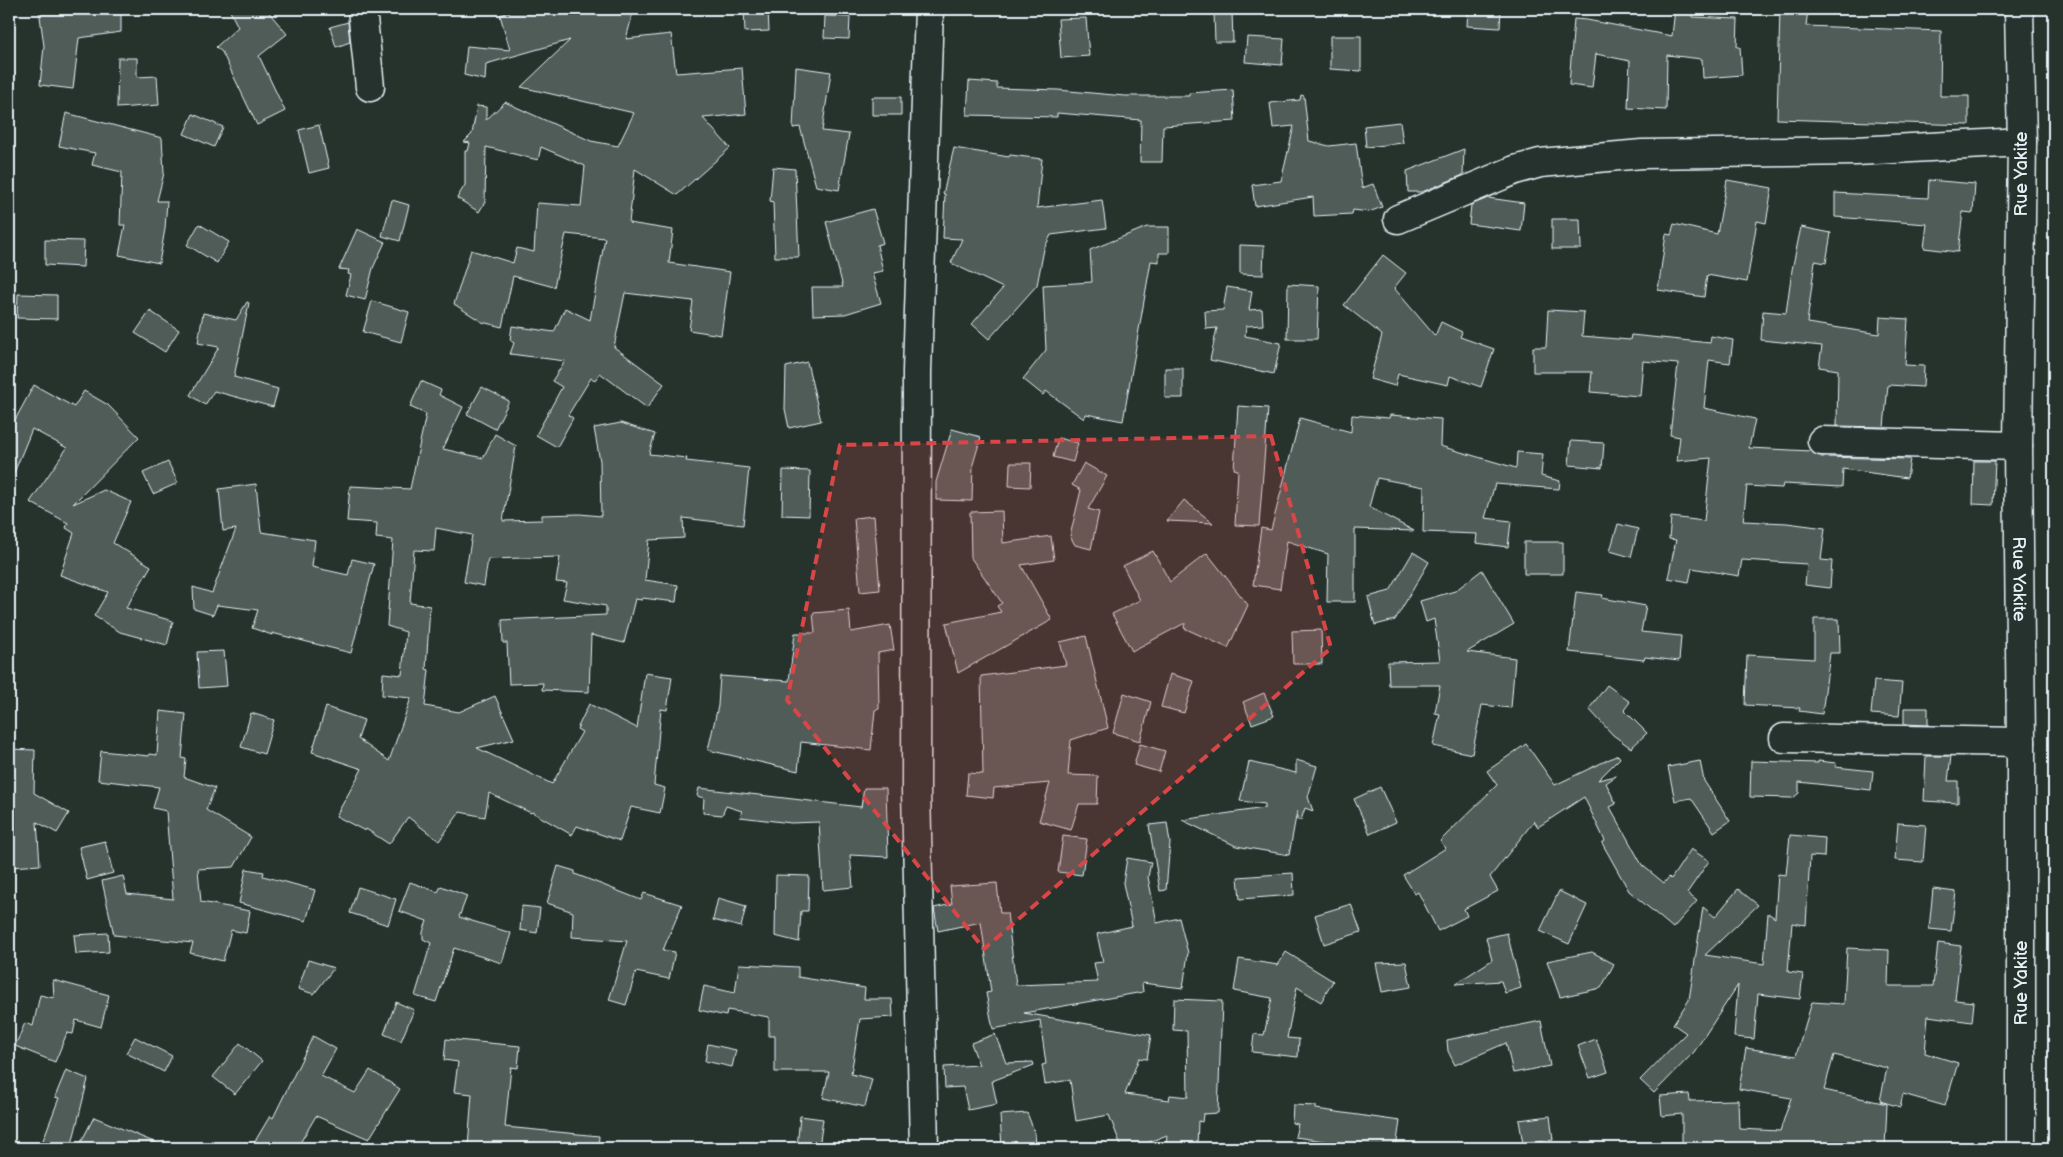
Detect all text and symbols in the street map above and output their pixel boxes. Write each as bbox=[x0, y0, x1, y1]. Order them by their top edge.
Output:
street label: Rue Yakite bbox=[2011, 131, 2032, 217]
street label: Rue Yakite bbox=[2008, 536, 2030, 622]
street label: Rue Yakite bbox=[2011, 940, 2032, 1026]

